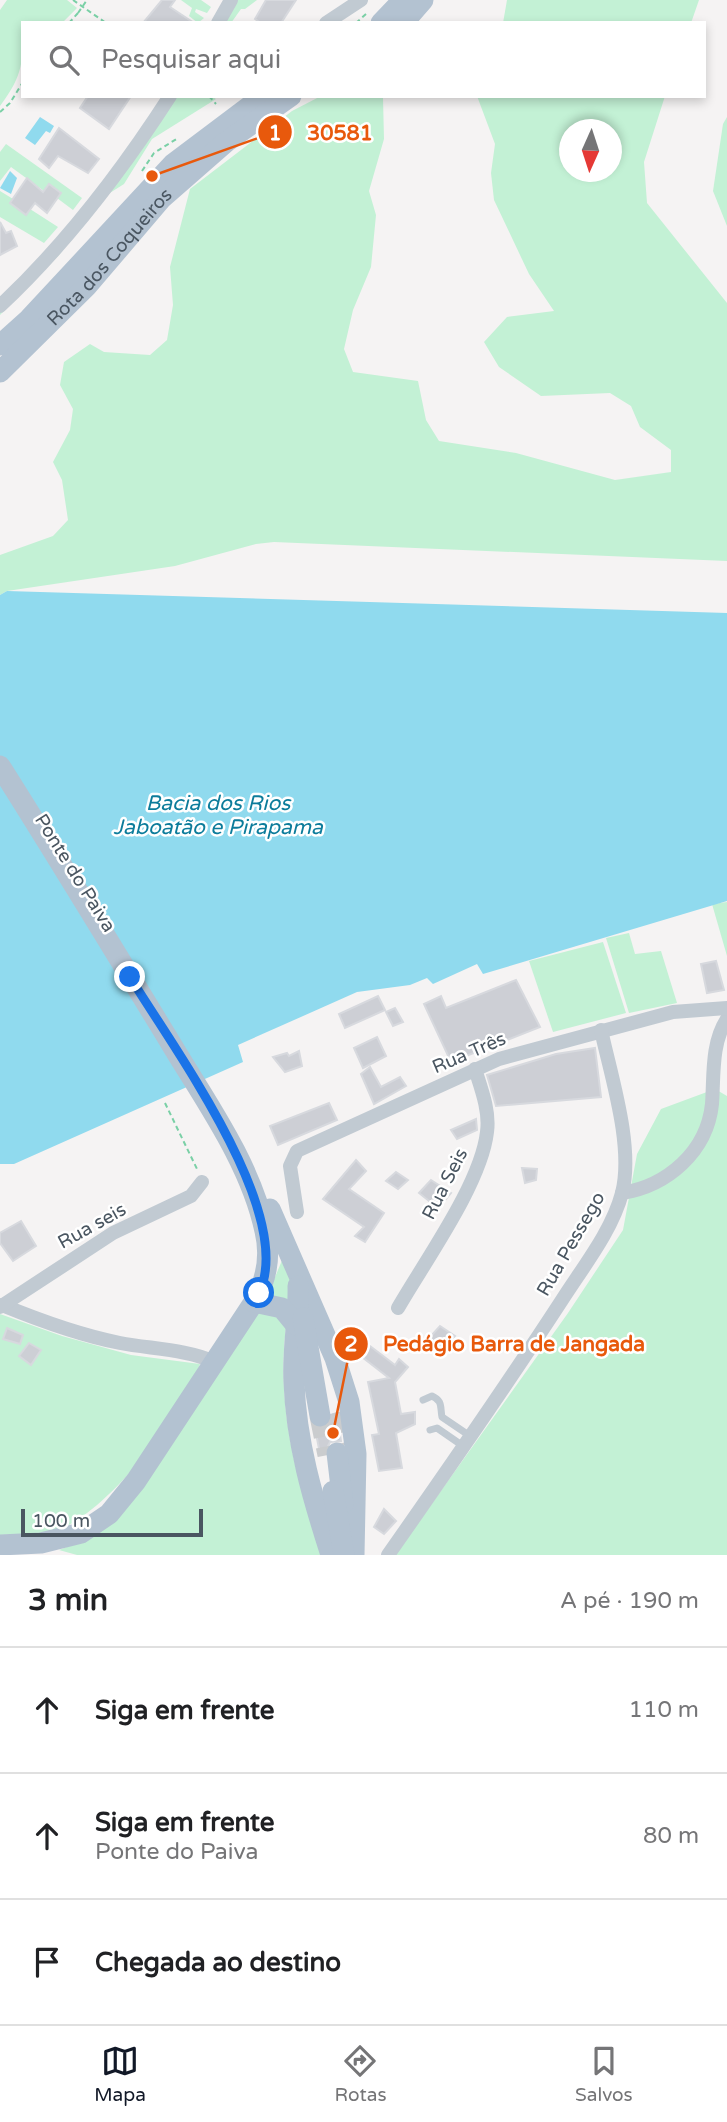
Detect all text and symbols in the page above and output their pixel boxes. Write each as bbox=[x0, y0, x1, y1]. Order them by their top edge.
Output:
search box bbox=[21, 21, 706, 98]
icon: search bbox=[45, 41, 83, 79]
text: Pesquisar aqui bbox=[101, 44, 281, 75]
callout: 30581 bbox=[258, 111, 387, 153]
north arrow bbox=[559, 119, 622, 182]
text: 1 bbox=[268, 121, 282, 146]
text: 30581 bbox=[307, 121, 373, 146]
street label: Rota dos Coqueiros bbox=[42, 184, 176, 330]
water label: Bacia dos Rios Jaboatão e Pirapama bbox=[113, 791, 324, 840]
street label: Ponte do Paiva bbox=[30, 810, 120, 936]
route end bbox=[114, 961, 145, 992]
street label: Rua Três bbox=[429, 1028, 509, 1078]
street label: Rua Seis bbox=[418, 1145, 472, 1223]
street label: Rua Pessego bbox=[532, 1188, 610, 1300]
street label: Rua seis bbox=[54, 1198, 130, 1254]
route start bbox=[243, 1277, 274, 1308]
callout: Pedágio Barra de Jangada bbox=[334, 1323, 659, 1365]
text: 2 bbox=[344, 1332, 358, 1357]
text: Pedágio Barra de Jangada bbox=[383, 1332, 645, 1357]
scale bar bbox=[21, 1506, 203, 1538]
text: 100 m bbox=[32, 1510, 90, 1532]
text: 3 min bbox=[28, 1582, 108, 1619]
text: A pé · 190 m bbox=[560, 1587, 699, 1615]
icon: ahead bbox=[28, 1691, 66, 1729]
text: Siga em frente bbox=[95, 1695, 275, 1726]
text: 110 m bbox=[629, 1696, 699, 1724]
text: Siga em frente bbox=[95, 1807, 275, 1838]
icon: ahead bbox=[28, 1817, 66, 1855]
text: 80 m bbox=[643, 1822, 699, 1850]
text: Ponte do Paiva bbox=[95, 1838, 258, 1866]
icon: arrive bbox=[28, 1943, 66, 1981]
text: Chegada ao destino bbox=[95, 1947, 341, 1978]
tab: Mapa bbox=[94, 2042, 146, 2106]
tab: Rotas bbox=[334, 2042, 387, 2106]
tab: Salvos bbox=[575, 2042, 633, 2106]

